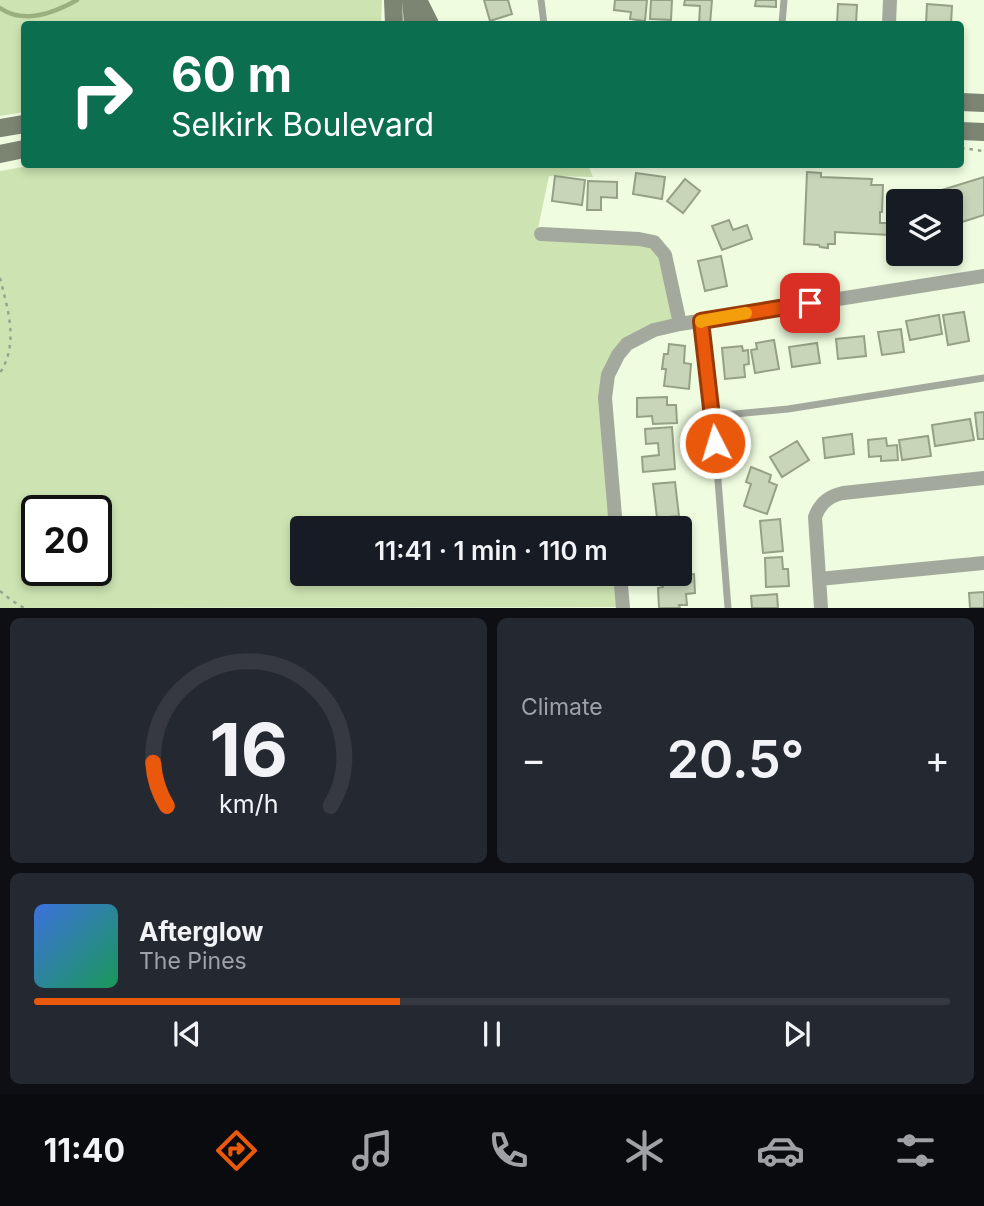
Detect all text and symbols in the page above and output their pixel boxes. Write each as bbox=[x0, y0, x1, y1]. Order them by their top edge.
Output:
text: 60 m bbox=[171, 45, 292, 104]
icon: right bbox=[56, 49, 147, 140]
text: Selkirk Boulevard bbox=[171, 105, 434, 144]
map controls bbox=[886, 189, 963, 266]
button: layers bbox=[886, 189, 963, 266]
pin bbox=[780, 273, 840, 333]
icon: arrive bbox=[791, 284, 829, 322]
position arrow bbox=[678, 406, 752, 480]
speed limit sign: 20 bbox=[21, 495, 112, 586]
text: 11:41 · 1 min · 110 m bbox=[374, 535, 608, 566]
text: Climate bbox=[521, 693, 603, 721]
text: 16 bbox=[209, 706, 288, 795]
text: 20.5° bbox=[667, 728, 804, 791]
text: − bbox=[521, 736, 546, 782]
text: + bbox=[925, 736, 950, 782]
text: km/h bbox=[219, 789, 278, 819]
text: Afterglow bbox=[139, 916, 263, 947]
text: The Pines bbox=[139, 947, 247, 975]
icon: previous bbox=[168, 1015, 206, 1053]
icon: pause bbox=[473, 1015, 511, 1053]
icon: next bbox=[778, 1015, 816, 1053]
icon: directions bbox=[212, 1126, 261, 1175]
icon: music bbox=[348, 1126, 397, 1175]
icon: phone bbox=[484, 1126, 533, 1175]
icon: climate bbox=[620, 1126, 669, 1175]
icon: car bbox=[756, 1126, 805, 1175]
icon: filters bbox=[891, 1126, 940, 1175]
text: 11:40 bbox=[43, 1131, 125, 1170]

